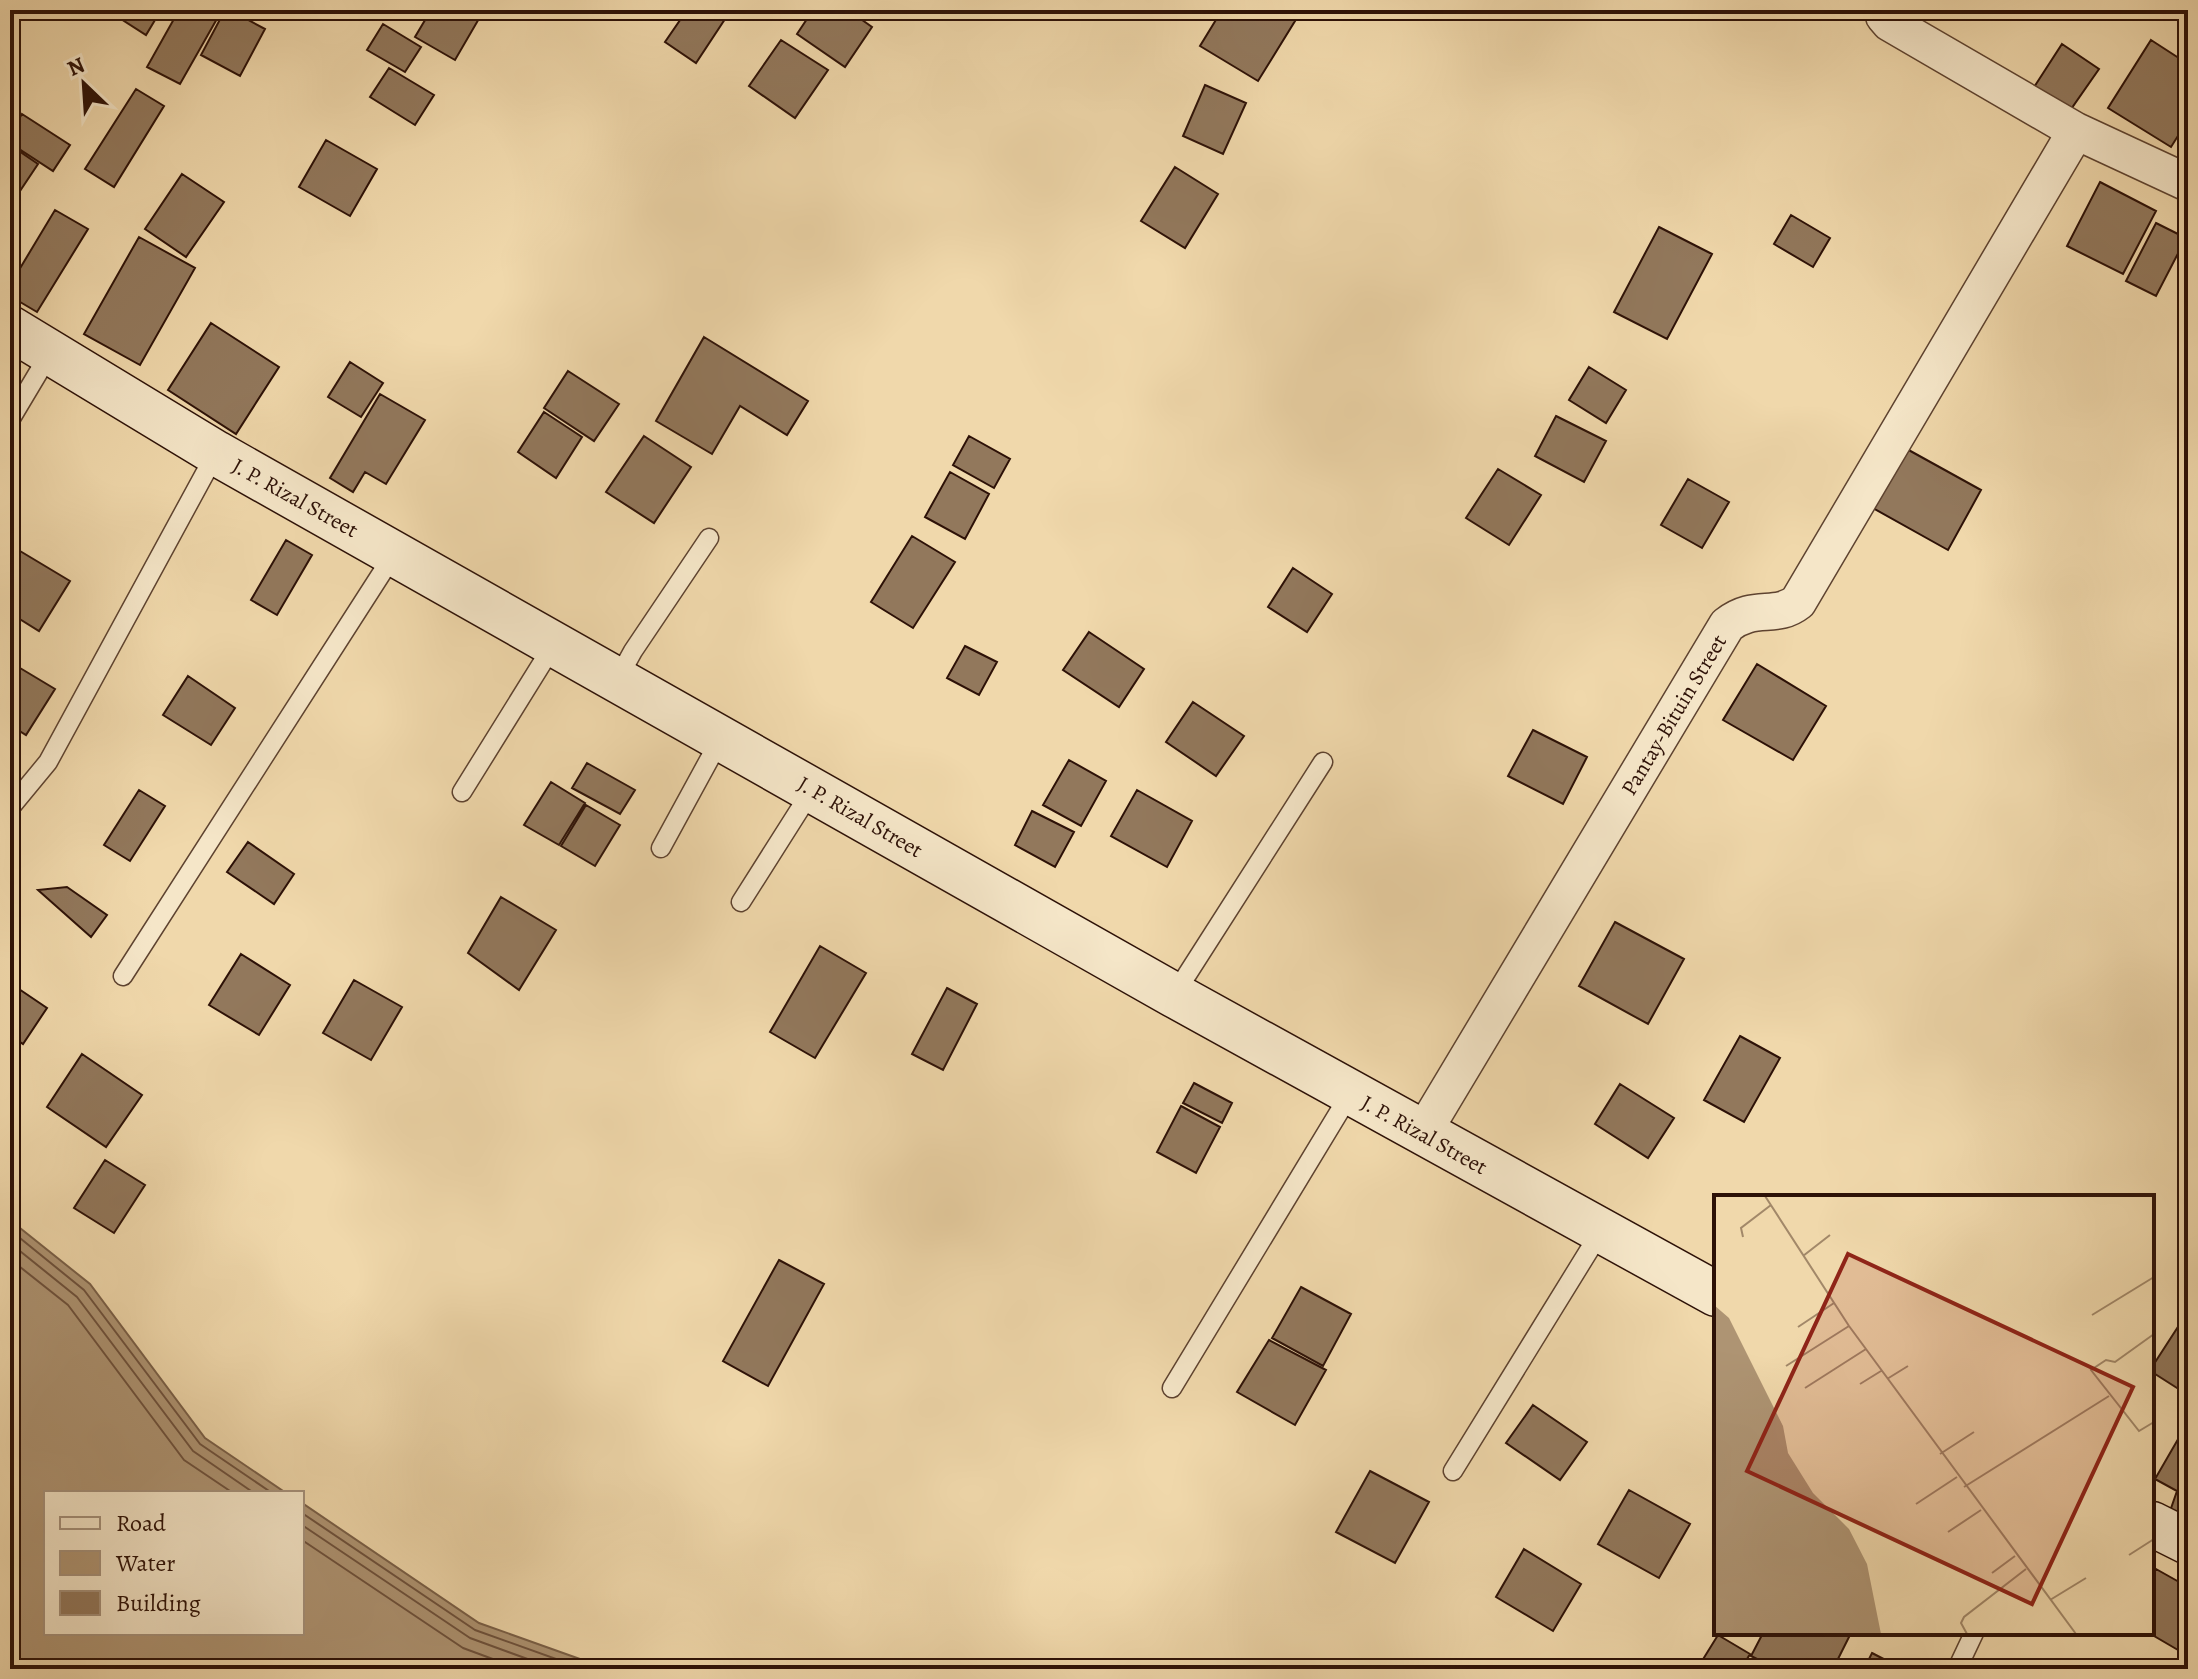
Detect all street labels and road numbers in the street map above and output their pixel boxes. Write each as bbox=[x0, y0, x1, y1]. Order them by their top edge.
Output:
street label: J. P. Rizal Street bbox=[226, 451, 364, 545]
street label: Pantay-Bituin Street bbox=[1614, 629, 1734, 801]
street label: J. P. Rizal Street bbox=[792, 769, 928, 865]
street label: J. P. Rizal Street bbox=[1355, 1088, 1493, 1182]

